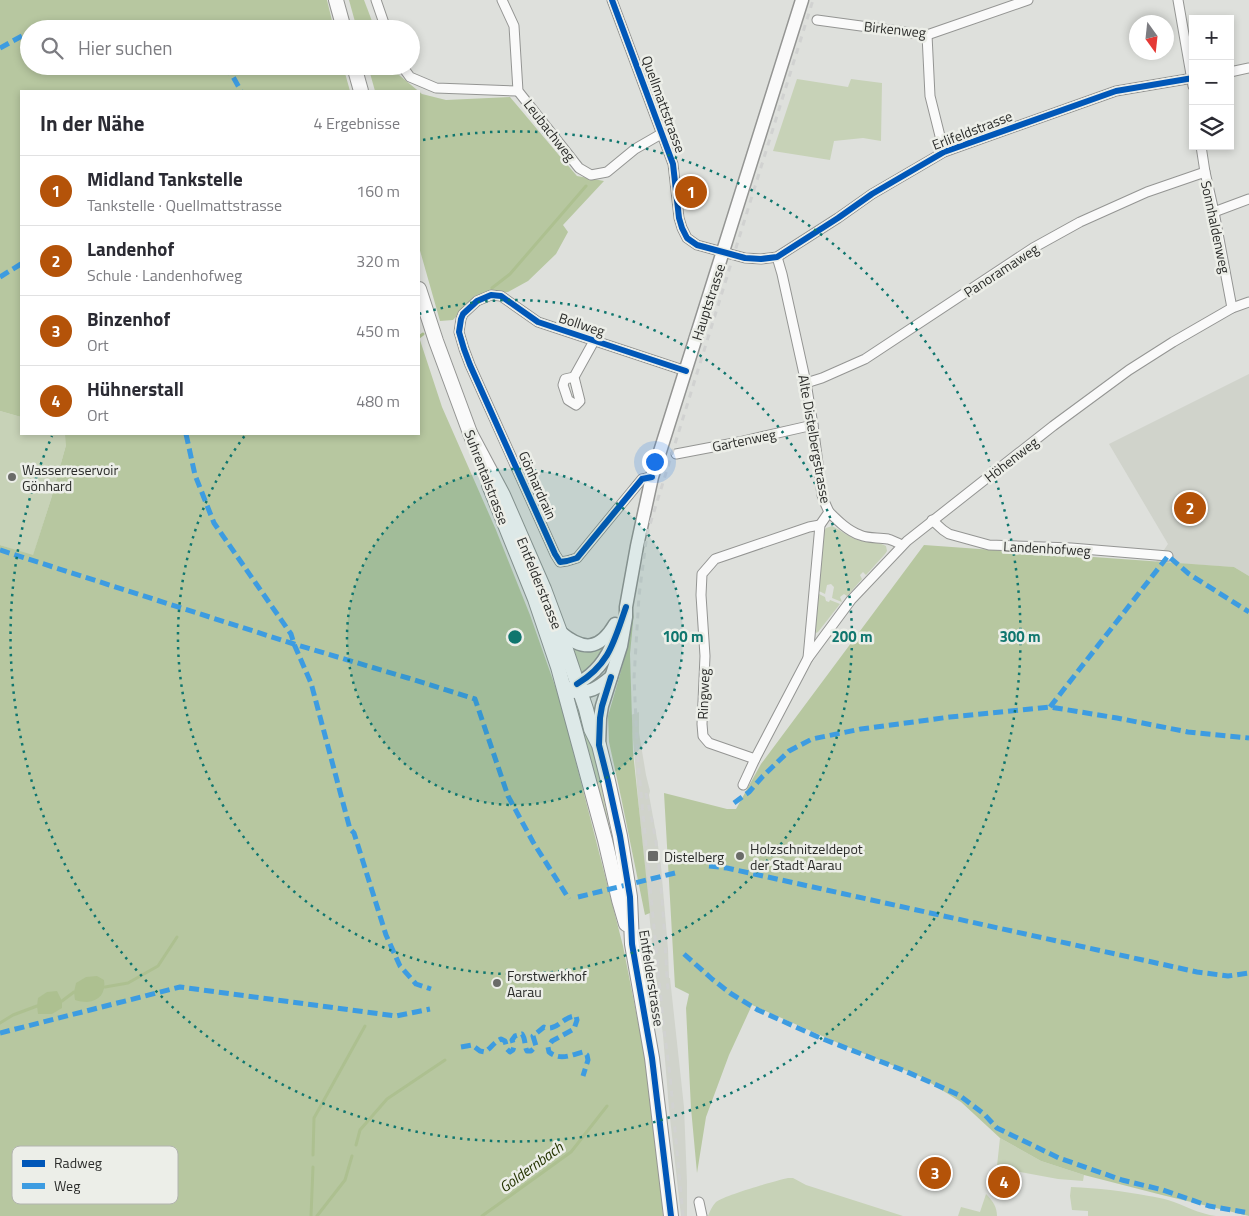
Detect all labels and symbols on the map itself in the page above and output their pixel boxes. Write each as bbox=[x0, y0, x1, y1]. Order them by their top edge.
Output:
street label: Birkenweg bbox=[863, 15, 927, 43]
north arrow bbox=[1129, 15, 1174, 60]
street label: Quellmattstrasse bbox=[637, 52, 691, 156]
street label: Leubachweg bbox=[519, 94, 581, 166]
street label: Erlifeldstrasse bbox=[929, 105, 1015, 155]
pin: 1 bbox=[675, 173, 707, 211]
street label: Sonnhaldenweg bbox=[1196, 179, 1236, 275]
street label: Panoramaweg bbox=[959, 238, 1043, 302]
street label: Hauptstrasse bbox=[686, 261, 730, 343]
street label: Bollweg bbox=[556, 307, 608, 341]
street label: Alte Distelbergstrasse bbox=[793, 373, 837, 505]
street label: Gartenweg bbox=[710, 423, 778, 457]
street label: Suhrentalstrasse bbox=[459, 426, 515, 528]
street label: Höhenweg bbox=[979, 431, 1043, 487]
street label: Gönhardrain bbox=[514, 448, 562, 522]
your location bbox=[642, 449, 668, 475]
place label: Wasserreservoir Gönhard bbox=[22, 459, 118, 496]
marker: Wasserreservoir Gönhard bbox=[6, 471, 18, 483]
pin: 2 bbox=[1174, 489, 1206, 527]
street label: Entfelderstrasse bbox=[512, 534, 568, 632]
street label: Landenhofweg bbox=[1003, 535, 1091, 561]
text: 100 m bbox=[662, 625, 704, 648]
text: 200 m bbox=[831, 625, 873, 648]
text: 300 m bbox=[999, 625, 1041, 648]
centre of rings bbox=[506, 628, 524, 646]
street label: Ringweg bbox=[692, 668, 714, 720]
place label: Holzschnitzeldepot der Stadt Aarau bbox=[750, 838, 863, 875]
place label: Distelberg bbox=[664, 846, 724, 867]
marker: Distelberg bbox=[646, 849, 660, 863]
marker: Holzschnitzeldepot der Stadt Aarau bbox=[734, 850, 746, 862]
street label: Entfelderstrasse bbox=[634, 928, 670, 1028]
place label: Forstwerkhof Aarau bbox=[507, 965, 587, 1002]
marker: Forstwerkhof Aarau bbox=[491, 977, 503, 989]
water label: Goldernbach bbox=[494, 1136, 568, 1198]
legend bbox=[12, 1146, 178, 1204]
text: Radweg bbox=[54, 1152, 102, 1173]
pin: 3 bbox=[919, 1154, 951, 1192]
pin: 4 bbox=[988, 1163, 1020, 1201]
text: Weg bbox=[54, 1175, 80, 1196]

